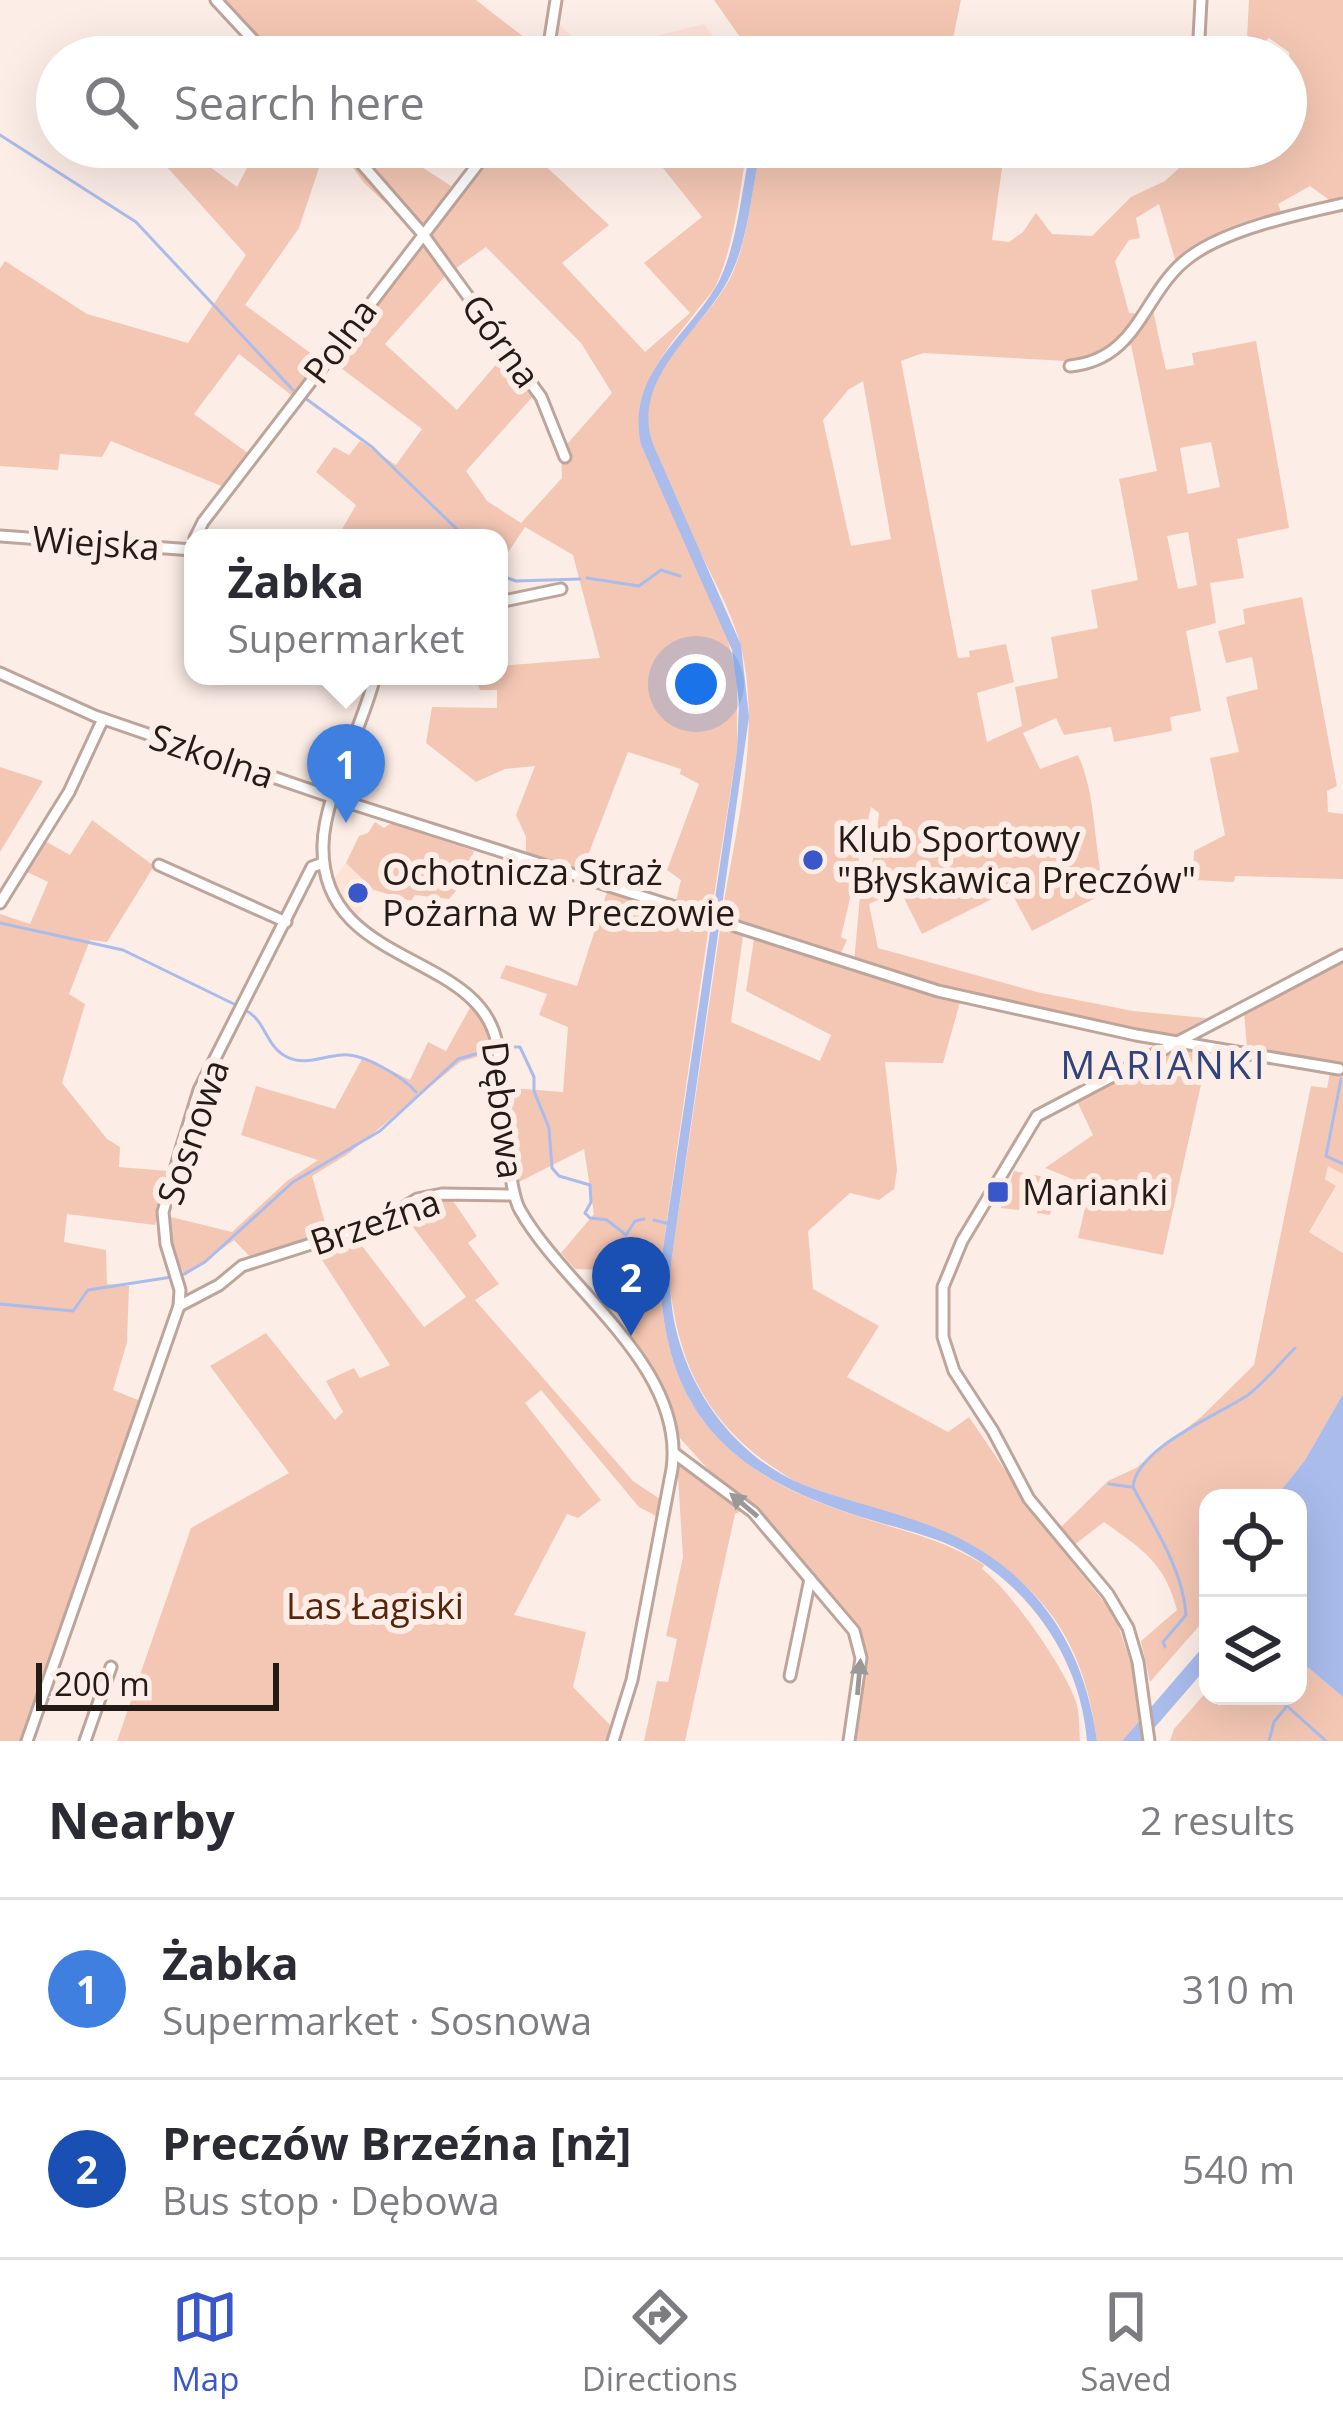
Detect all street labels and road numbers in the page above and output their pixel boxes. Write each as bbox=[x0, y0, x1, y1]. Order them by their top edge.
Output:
street label: Górna bbox=[451, 284, 552, 397]
street label: Polna bbox=[292, 288, 388, 393]
street label: Wiejska bbox=[31, 514, 161, 571]
street label: Szkolna bbox=[144, 711, 281, 800]
street label: Dębowa bbox=[471, 1039, 536, 1181]
street label: Sosnowa bbox=[145, 1053, 240, 1211]
street label: Brzeźna bbox=[304, 1177, 446, 1267]

